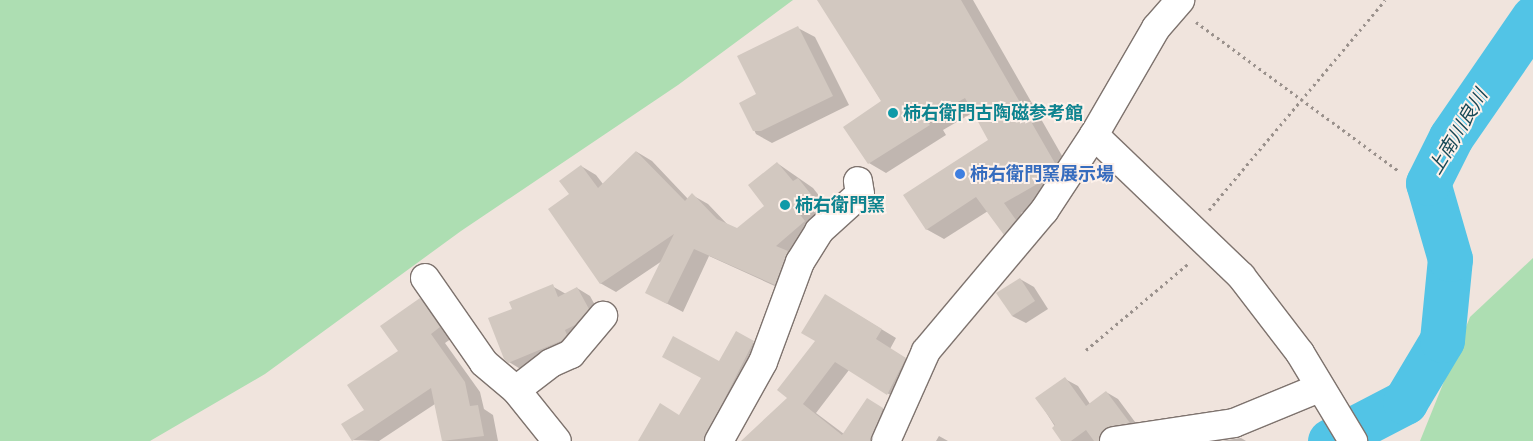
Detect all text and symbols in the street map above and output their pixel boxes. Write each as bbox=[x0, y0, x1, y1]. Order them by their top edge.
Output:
water label: 上南川良川 bbox=[1424, 85, 1492, 179]
place label: 柿右衛門古陶磁参考館 bbox=[903, 102, 1083, 124]
marker: 柿右衛門古陶磁参考館 bbox=[887, 107, 899, 119]
place label: 柿右衛門窯展示場 bbox=[970, 163, 1114, 185]
marker: 柿右衛門窯展示場 bbox=[954, 168, 966, 180]
place label: 柿右衛門窯 bbox=[795, 194, 885, 216]
marker: 柿右衛門窯 bbox=[779, 199, 791, 211]

